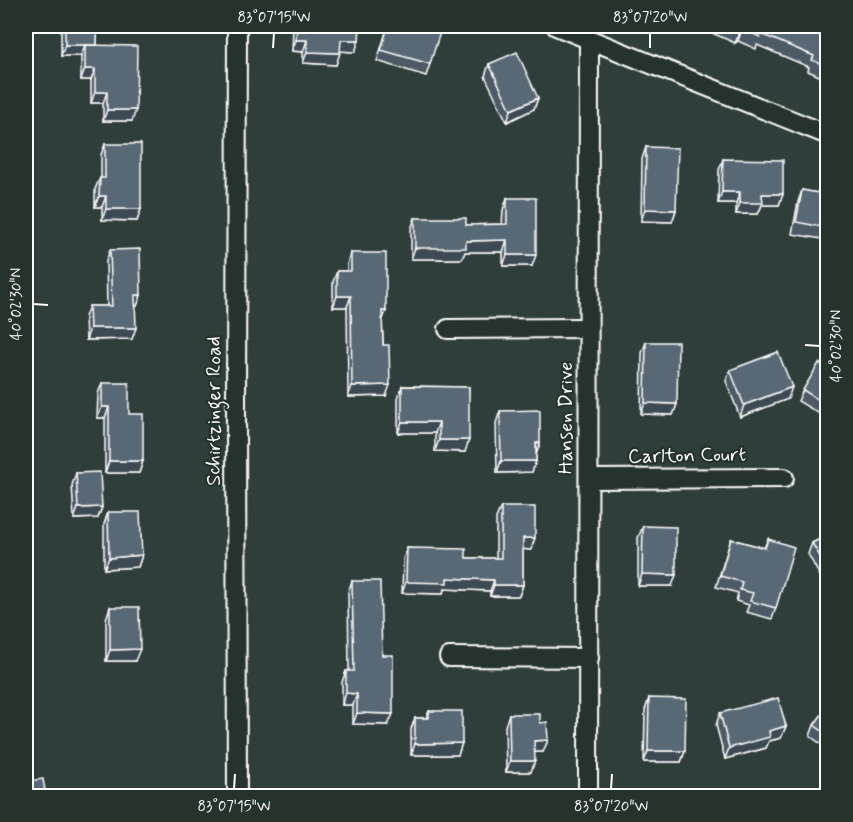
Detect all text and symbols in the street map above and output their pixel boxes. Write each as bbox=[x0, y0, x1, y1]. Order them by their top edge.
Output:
text: 83°07'15"W bbox=[238, 8, 310, 28]
text: 83°07'20"W bbox=[613, 8, 687, 28]
text: 40°02'30"N bbox=[7, 268, 27, 340]
text: 40°02'30"N bbox=[827, 310, 847, 382]
street label: Schirtzinger Road bbox=[201, 336, 230, 486]
street label: Hansen Drive bbox=[553, 362, 580, 474]
street label: Carlton Court bbox=[628, 441, 746, 471]
text: 83°07'15"W bbox=[198, 797, 270, 817]
text: 83°07'20"W bbox=[574, 797, 648, 817]

